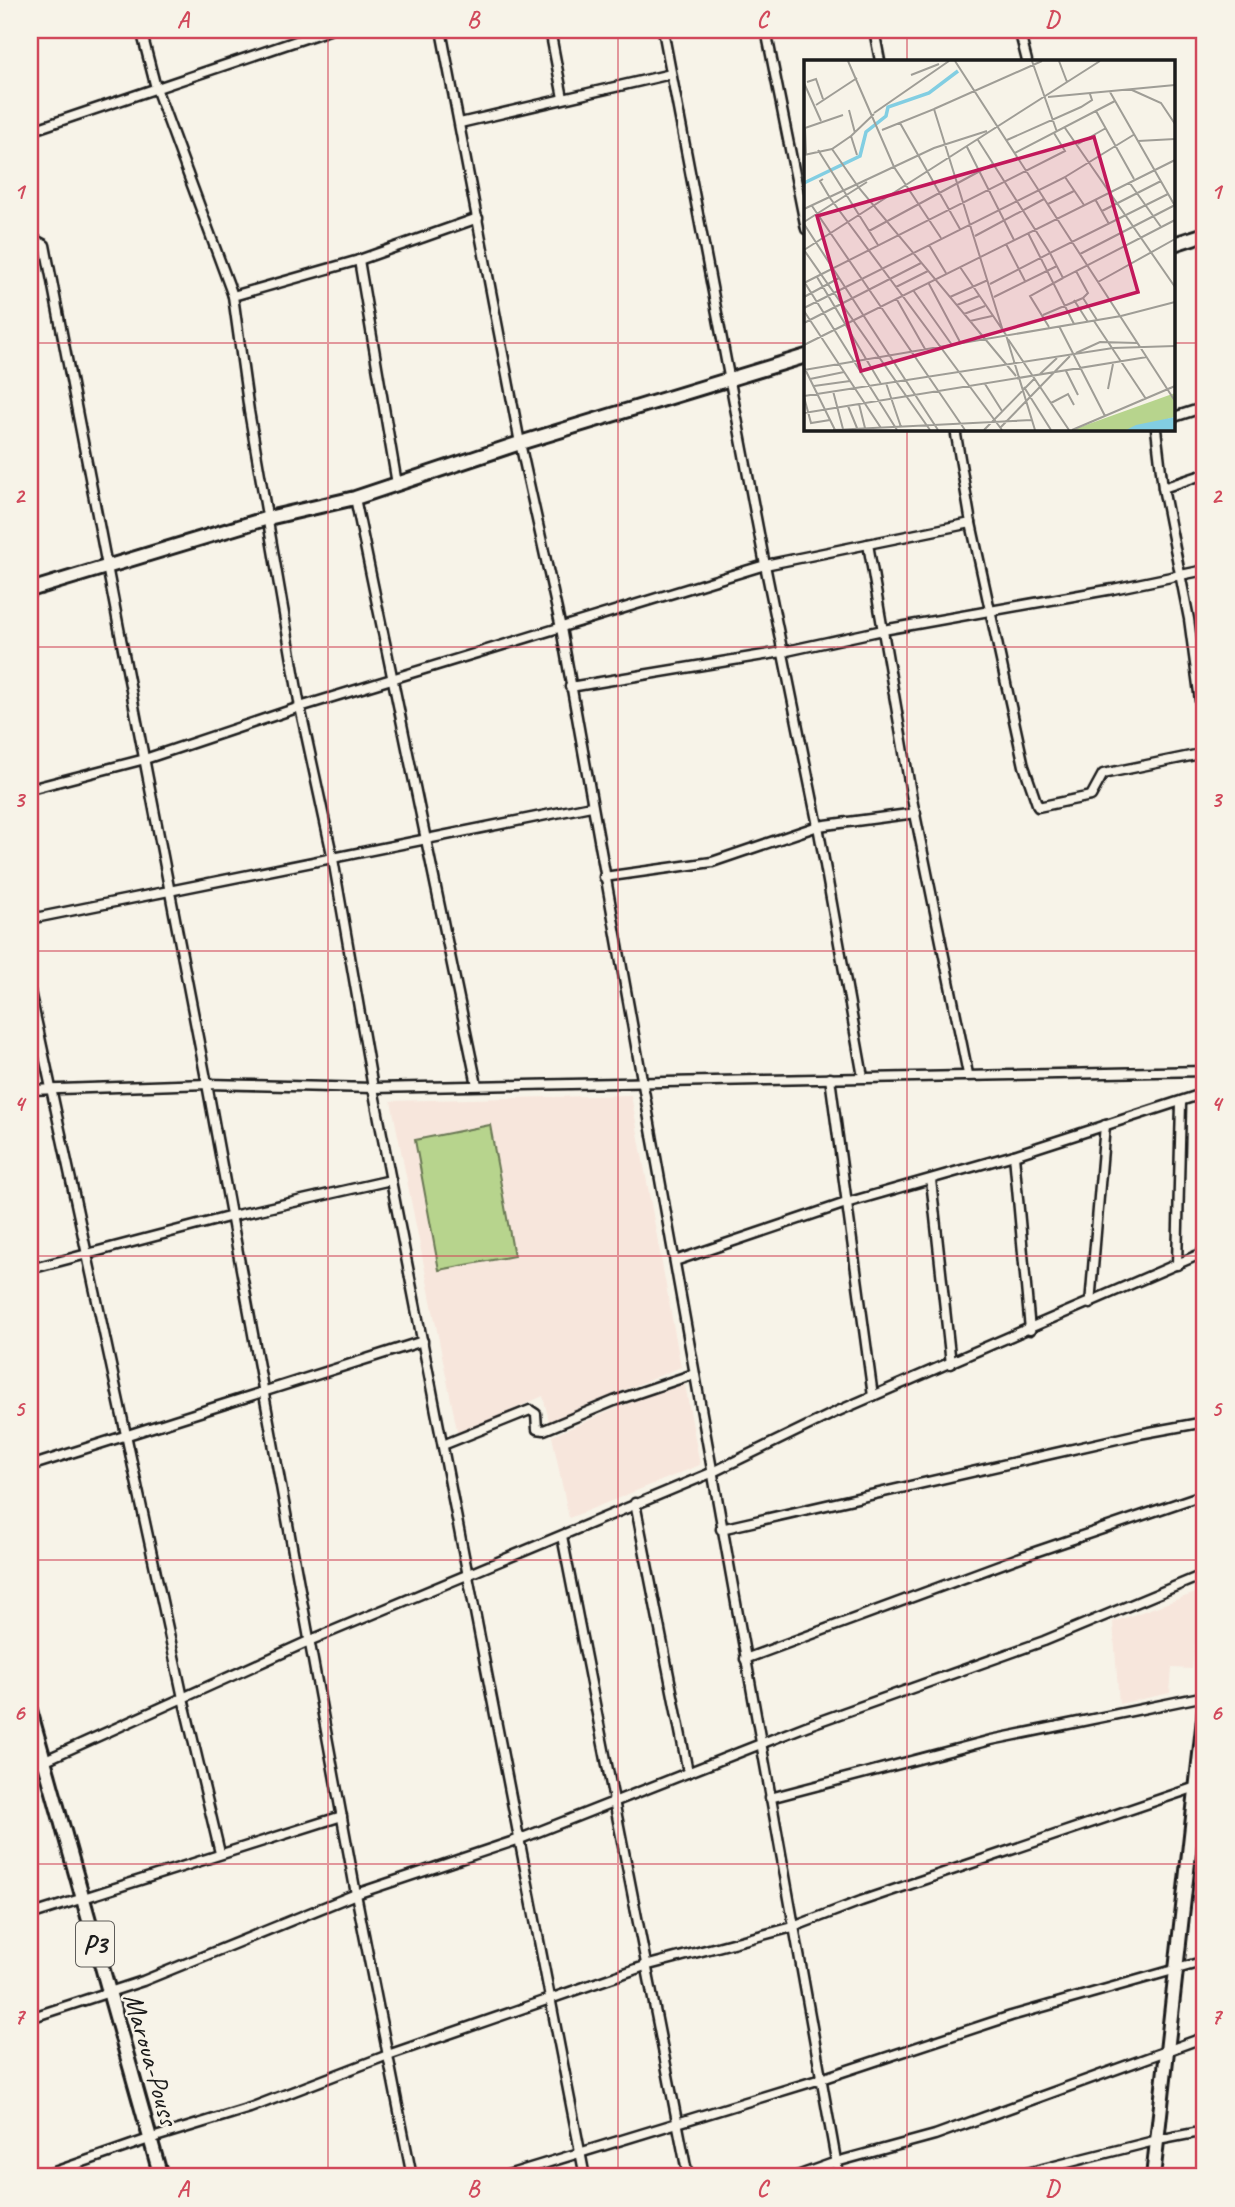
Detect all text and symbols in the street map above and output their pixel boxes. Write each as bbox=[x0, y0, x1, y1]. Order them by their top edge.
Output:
text: A bbox=[177, 5, 191, 34]
text: B bbox=[467, 5, 481, 34]
text: C bbox=[757, 5, 771, 34]
text: D bbox=[1045, 5, 1061, 34]
inset map bbox=[804, 60, 1176, 430]
text: 1 bbox=[14, 177, 27, 206]
text: 1 bbox=[1211, 177, 1224, 206]
text: 2 bbox=[14, 481, 27, 510]
text: 2 bbox=[1211, 481, 1224, 510]
text: 3 bbox=[14, 785, 27, 814]
text: 3 bbox=[1211, 785, 1224, 814]
text: 4 bbox=[14, 1089, 27, 1118]
text: 4 bbox=[1211, 1089, 1224, 1118]
text: 5 bbox=[14, 1394, 26, 1423]
text: 5 bbox=[1211, 1394, 1223, 1423]
text: 6 bbox=[14, 1698, 27, 1727]
text: 6 bbox=[1211, 1698, 1224, 1727]
road number: P3 bbox=[76, 1922, 114, 1966]
street label: Maroua-Pouss bbox=[116, 1989, 188, 2131]
text: 7 bbox=[14, 2002, 27, 2031]
text: 7 bbox=[1211, 2002, 1224, 2031]
text: A bbox=[177, 2174, 191, 2203]
text: B bbox=[467, 2174, 481, 2203]
text: C bbox=[757, 2174, 771, 2203]
text: D bbox=[1045, 2174, 1061, 2203]

